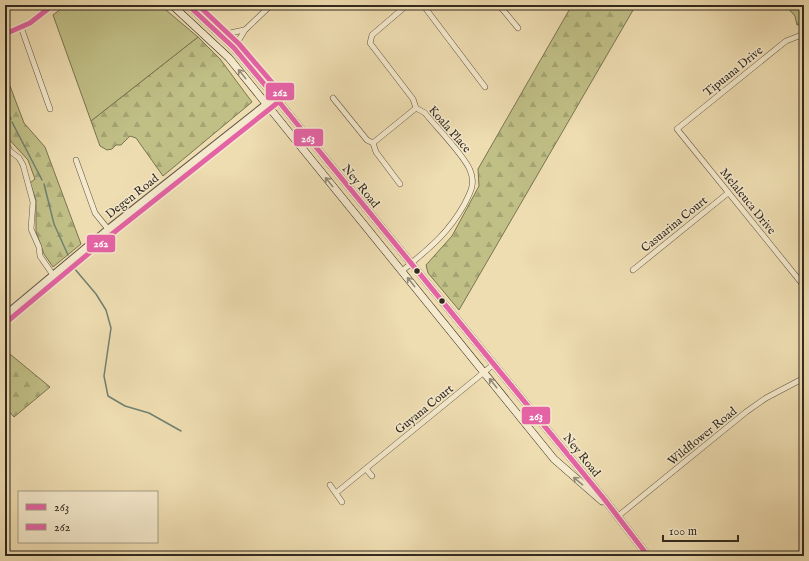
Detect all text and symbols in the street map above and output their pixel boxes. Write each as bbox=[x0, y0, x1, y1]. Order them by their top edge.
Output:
street label: Tipuana Drive bbox=[701, 43, 767, 101]
one-way arrow bbox=[237, 68, 246, 79]
line badge: 262 bbox=[265, 82, 295, 101]
text: 262 bbox=[273, 86, 288, 100]
street label: Koala Place bbox=[425, 103, 474, 156]
line badge: 263 bbox=[293, 128, 324, 147]
text: 263 bbox=[301, 132, 315, 146]
street label: Ney Road bbox=[339, 162, 383, 211]
street label: Melaleuca Drive bbox=[716, 165, 779, 238]
street label: Degen Road bbox=[103, 171, 162, 222]
one-way arrow bbox=[324, 176, 333, 187]
street label: Casuarina Court bbox=[638, 193, 710, 256]
line badge: 262 bbox=[86, 234, 116, 253]
text: 262 bbox=[94, 237, 109, 251]
unlabelled marker bbox=[412, 266, 422, 276]
one-way arrow bbox=[407, 277, 416, 288]
unlabelled marker bbox=[437, 296, 447, 306]
one-way arrow bbox=[489, 378, 498, 388]
street label: Guyana Court bbox=[392, 381, 457, 437]
street label: Wildflower Road bbox=[665, 404, 740, 469]
line badge: 263 bbox=[521, 406, 551, 425]
text: 263 bbox=[529, 410, 543, 424]
street label: Ney Road bbox=[560, 431, 604, 480]
one-way arrow bbox=[573, 477, 584, 485]
legend bbox=[18, 491, 158, 543]
text: 263 bbox=[54, 500, 69, 515]
scale bar bbox=[663, 517, 738, 543]
text: 262 bbox=[54, 520, 71, 535]
text: 100 m bbox=[669, 524, 697, 539]

